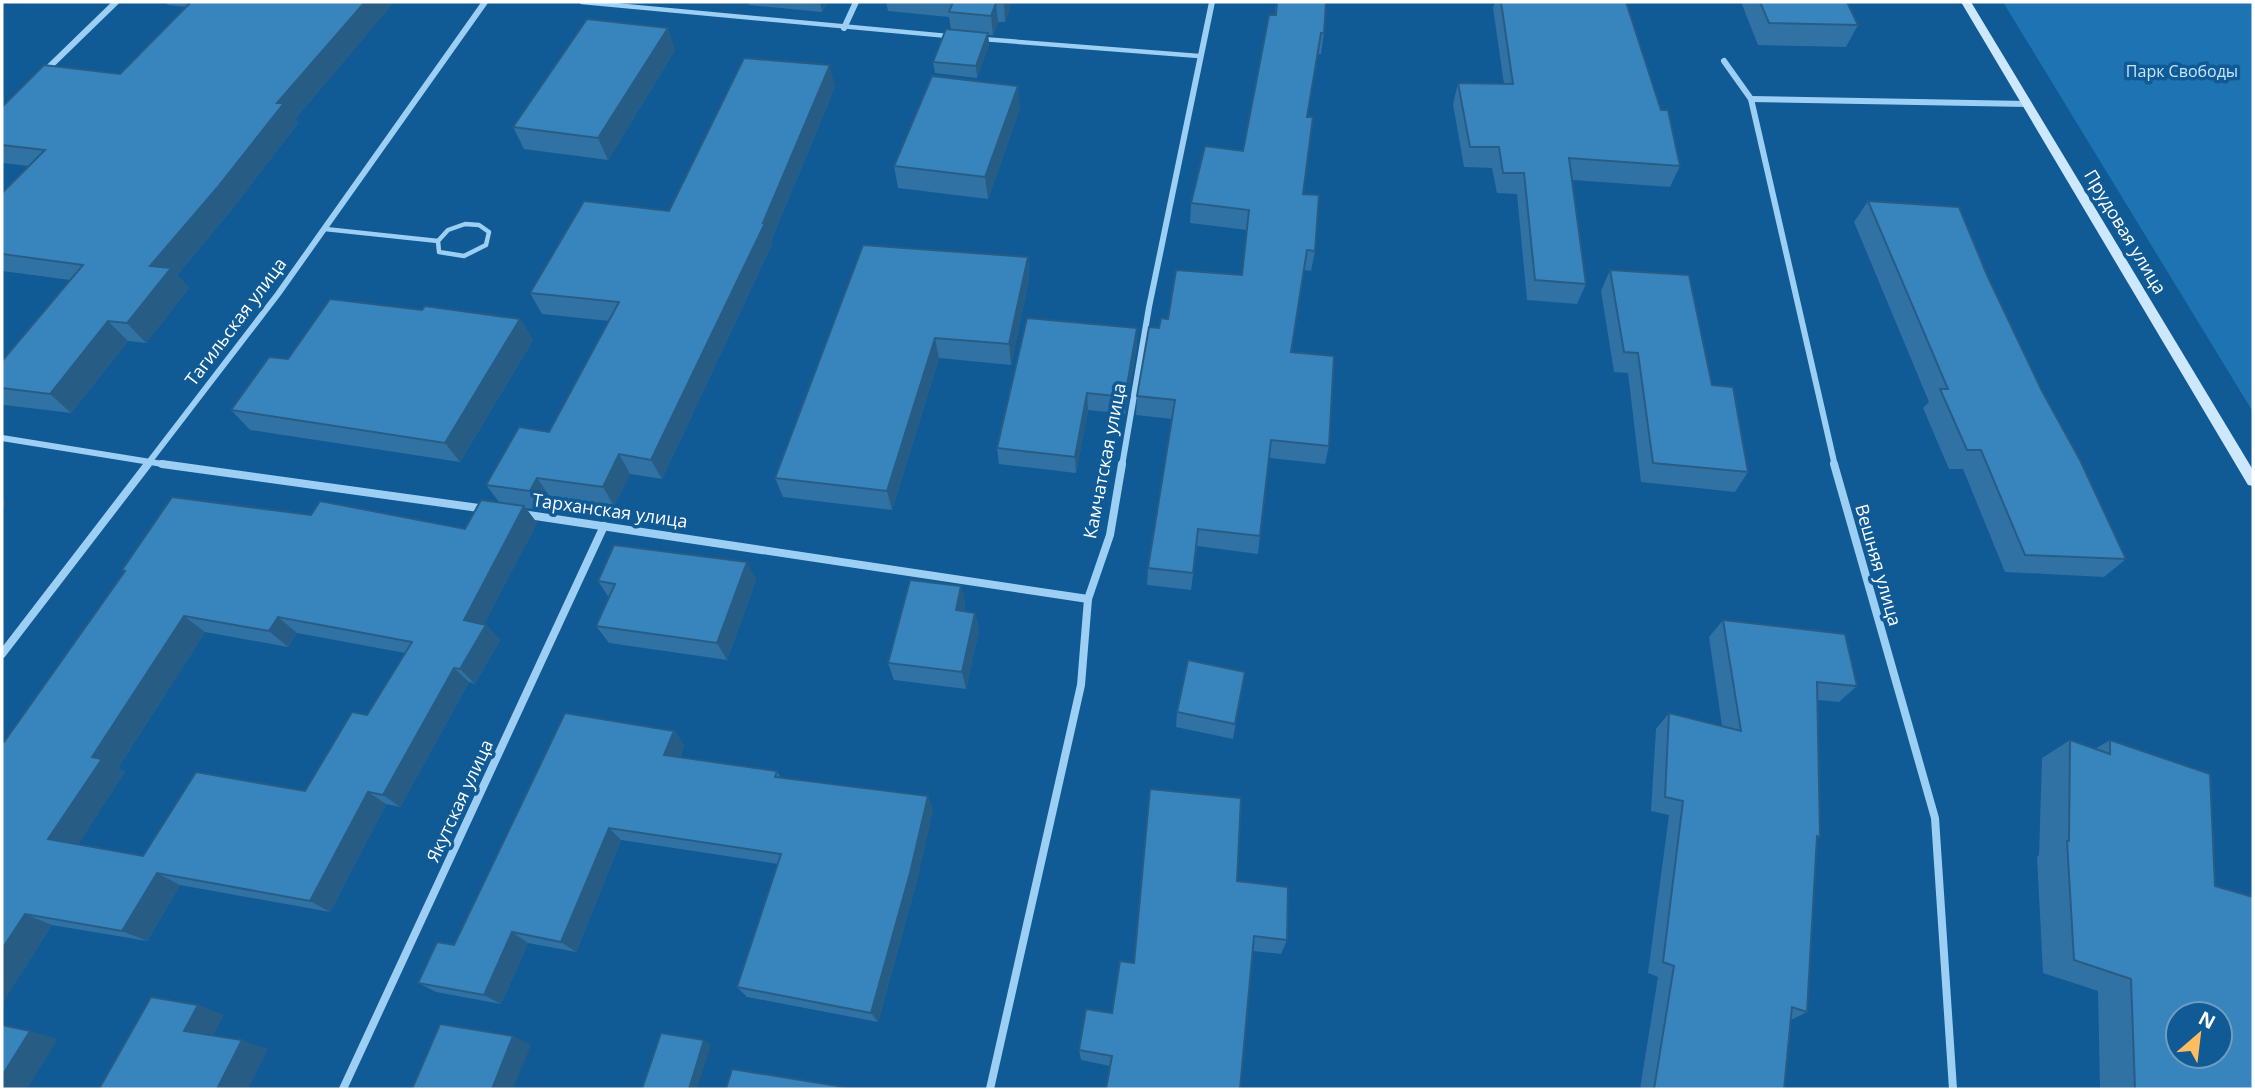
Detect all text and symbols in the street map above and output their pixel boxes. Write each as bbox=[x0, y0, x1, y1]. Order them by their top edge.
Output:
park label: Парк Свободы bbox=[2126, 60, 2238, 82]
street label: Прудовая улица bbox=[2079, 165, 2173, 298]
street label: Тагильская улица bbox=[179, 252, 291, 390]
street label: Камчатская улица bbox=[1077, 381, 1131, 541]
street label: Тарханская улица bbox=[531, 487, 689, 533]
street label: Вешняя улица bbox=[1850, 501, 1908, 628]
street label: Якутская улица bbox=[420, 735, 498, 866]
north arrow bbox=[2164, 1000, 2234, 1070]
text: N bbox=[2194, 1005, 2220, 1035]

